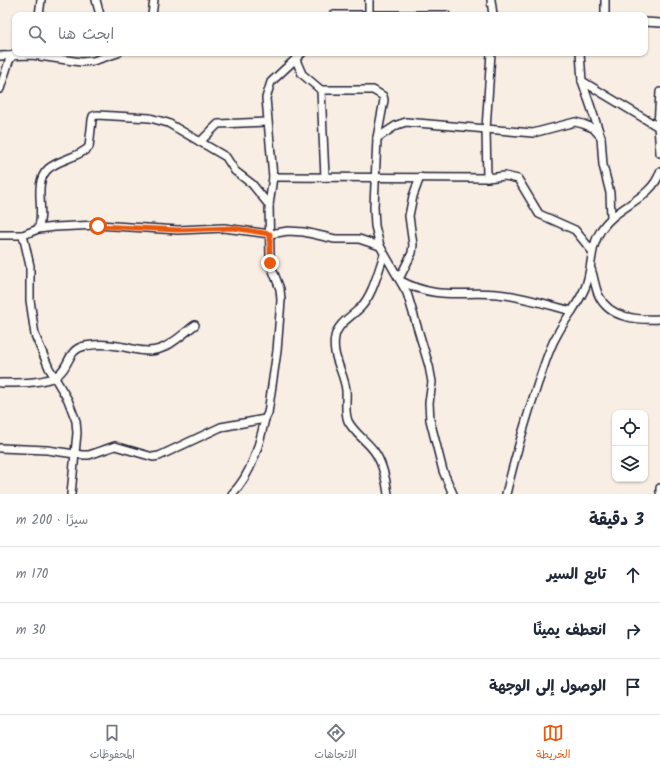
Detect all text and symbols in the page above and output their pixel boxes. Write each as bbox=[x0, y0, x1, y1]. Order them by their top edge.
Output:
search box bbox=[12, 12, 648, 56]
icon: search bbox=[26, 23, 48, 45]
text: ابحث هنا bbox=[58, 23, 114, 47]
route start bbox=[89, 217, 107, 235]
route end bbox=[261, 254, 279, 272]
map controls bbox=[612, 410, 648, 482]
button: locate bbox=[612, 410, 648, 446]
button: layers bbox=[612, 446, 648, 482]
text: 3 دقيقة bbox=[589, 507, 644, 534]
text: سيرًا · 200 m bbox=[16, 510, 88, 531]
text: تابع السير bbox=[547, 563, 606, 587]
text: 170 m bbox=[16, 564, 48, 585]
icon: ahead bbox=[622, 564, 644, 586]
text: انعطف يمينًا bbox=[533, 619, 606, 643]
text: 30 m bbox=[16, 620, 46, 641]
icon: right bbox=[622, 620, 644, 642]
text: الوصول إلى الوجهة bbox=[489, 675, 606, 699]
icon: arrive bbox=[622, 676, 644, 698]
tab: المحفوظات bbox=[90, 722, 135, 764]
tab: الاتجاهات bbox=[314, 722, 357, 764]
tab: الخريطة bbox=[536, 722, 570, 764]

